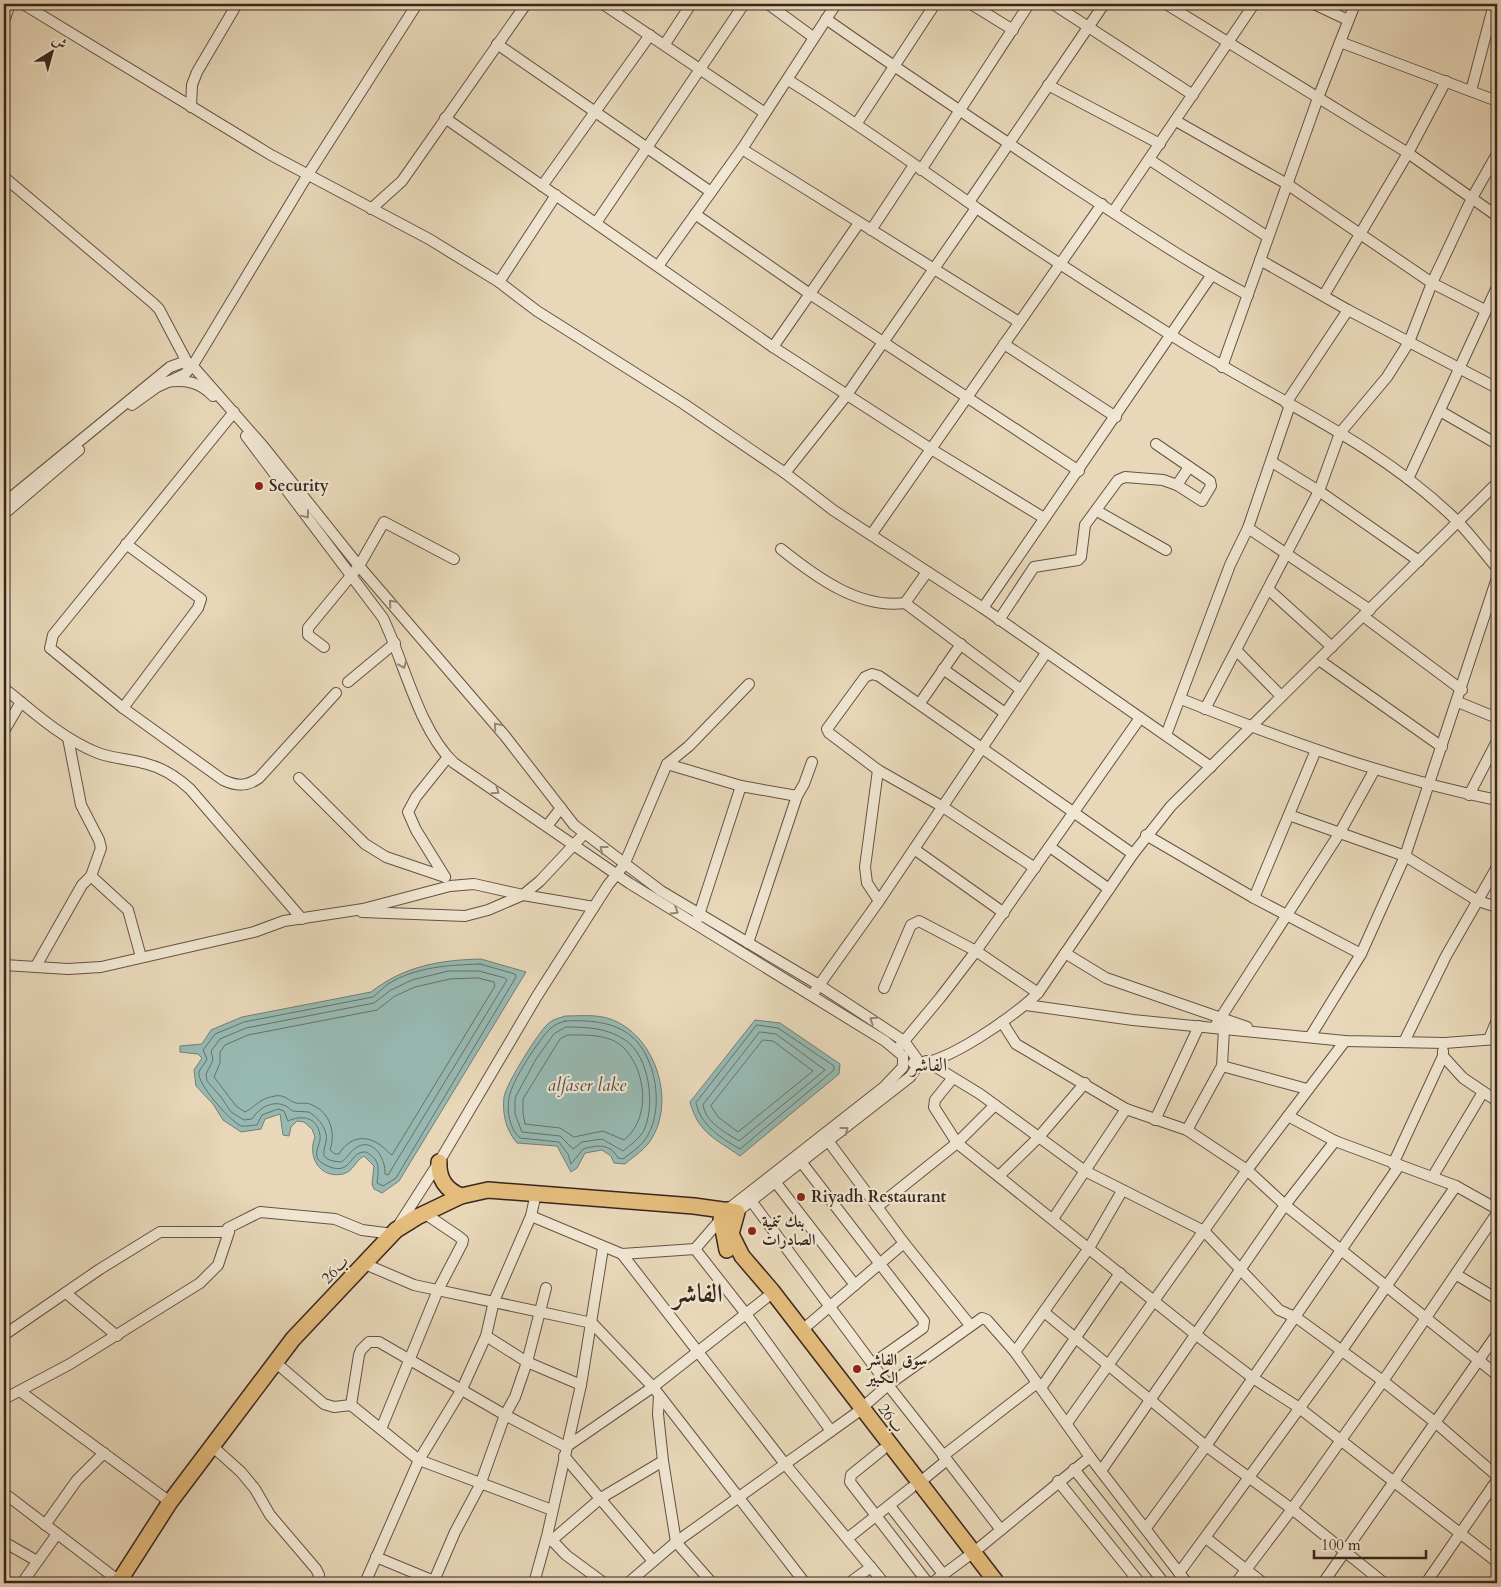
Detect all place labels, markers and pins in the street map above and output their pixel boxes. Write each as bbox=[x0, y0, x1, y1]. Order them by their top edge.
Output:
place label: Security bbox=[269, 475, 329, 497]
marker: Security bbox=[253, 480, 265, 492]
place label: Riyadh Restaurant bbox=[811, 1186, 947, 1208]
marker: Riyadh Restaurant bbox=[795, 1191, 807, 1203]
place label: بنك تنمية الصادرات bbox=[762, 1211, 815, 1251]
marker: بنك تنمية الصادرات bbox=[746, 1225, 758, 1237]
place label: سوق الفاشر الكبير bbox=[865, 1349, 927, 1389]
marker: سوق الفاشر الكبير bbox=[851, 1363, 863, 1375]

